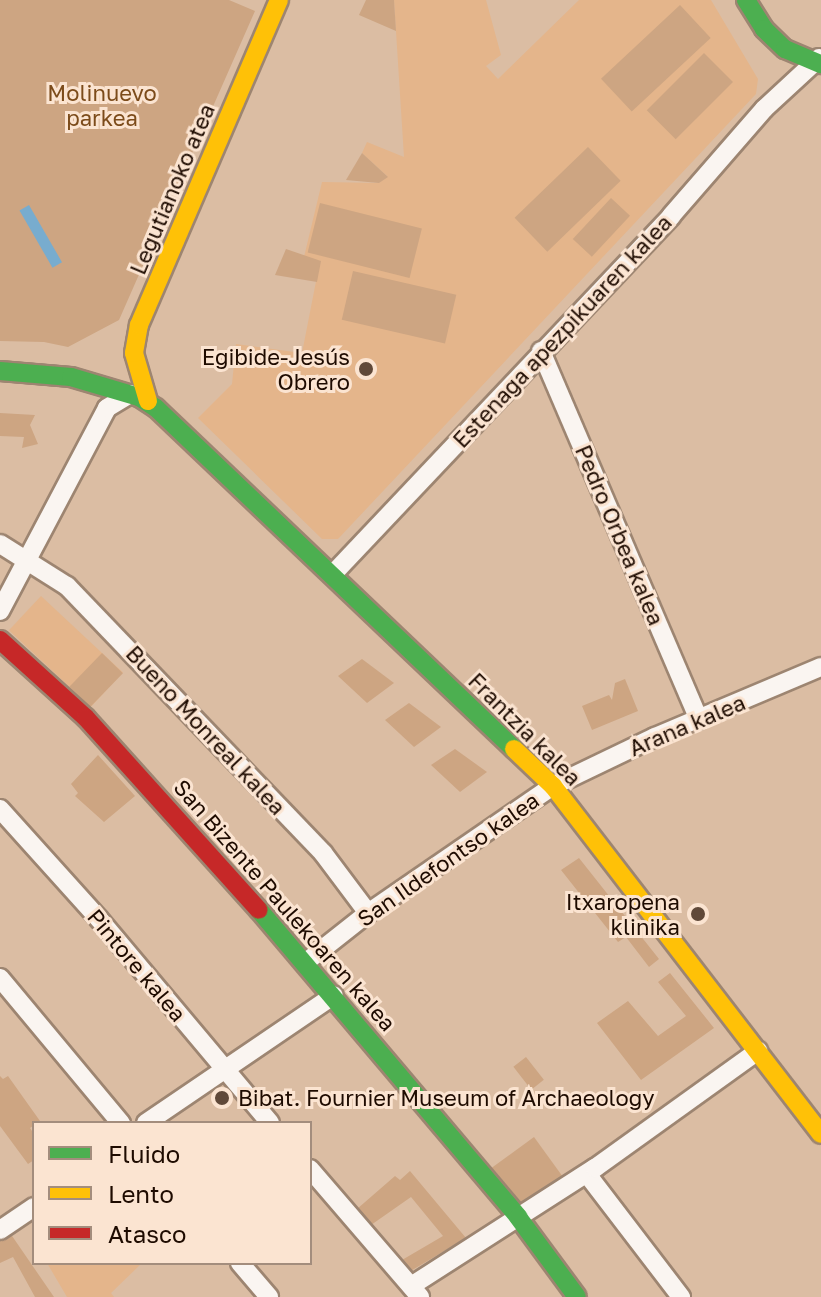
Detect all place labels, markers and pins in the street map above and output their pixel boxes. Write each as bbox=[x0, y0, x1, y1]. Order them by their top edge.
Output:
place label: Egibide-Jesús Obrero bbox=[202, 343, 350, 394]
marker: Egibide-Jesús Obrero bbox=[357, 360, 375, 378]
place label: Itxaropena klinika bbox=[566, 888, 680, 940]
marker: Itxaropena klinika bbox=[687, 903, 709, 925]
place label: Bibat. Fournier Museum of Archaeology bbox=[238, 1085, 654, 1111]
marker: Bibat. Fournier Museum of Archaeology bbox=[213, 1089, 231, 1107]

